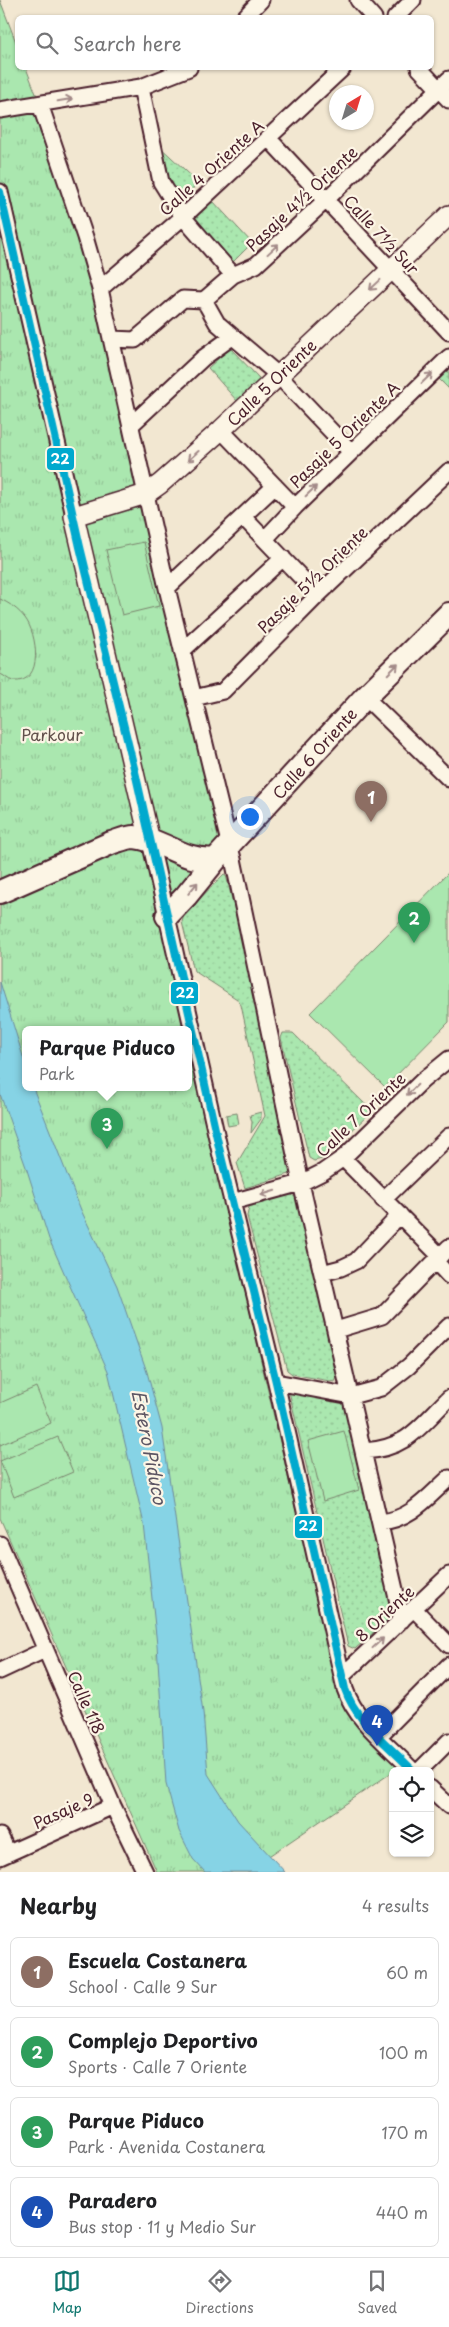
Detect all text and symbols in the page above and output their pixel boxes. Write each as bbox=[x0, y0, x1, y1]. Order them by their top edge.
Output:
search box bbox=[15, 15, 434, 70]
icon: search bbox=[33, 29, 61, 57]
text: Search here bbox=[73, 29, 182, 57]
north arrow bbox=[329, 85, 374, 130]
one-way arrow bbox=[57, 94, 73, 104]
street label: Calle 4 Oriente A bbox=[153, 113, 269, 221]
street label: Pasaje 4½ Oriente bbox=[240, 140, 362, 256]
street label: Calle 7½ Sur bbox=[339, 189, 426, 280]
one-way arrow bbox=[267, 243, 280, 255]
one-way arrow bbox=[369, 279, 382, 291]
street label: Calle 5 Oriente bbox=[221, 333, 321, 431]
one-way arrow bbox=[421, 372, 433, 384]
street label: Pasaje 5 Oriente A bbox=[284, 375, 404, 493]
line badge: 22 bbox=[46, 447, 75, 471]
text: 22 bbox=[50, 448, 70, 469]
one-way arrow bbox=[186, 450, 199, 462]
one-way arrow bbox=[305, 485, 317, 497]
street label: Pasaje 5½ Oriente bbox=[251, 520, 373, 638]
one-way arrow bbox=[387, 663, 399, 675]
street label: Calle 6 Oriente bbox=[266, 702, 362, 804]
park label: Parkour bbox=[21, 722, 83, 746]
pin: 1 bbox=[355, 781, 387, 822]
your location bbox=[237, 804, 263, 830]
one-way arrow bbox=[187, 882, 198, 895]
pin: 2 bbox=[398, 902, 430, 943]
line badge: 22 bbox=[170, 981, 199, 1005]
text: 22 bbox=[175, 982, 195, 1003]
popup bbox=[22, 1026, 192, 1091]
text: Parque Piduco bbox=[39, 1033, 175, 1061]
text: Park bbox=[39, 1061, 75, 1085]
street label: Calle 7 Oriente bbox=[310, 1066, 410, 1162]
one-way arrow bbox=[405, 1084, 418, 1096]
pin: 3 bbox=[91, 1108, 123, 1149]
one-way arrow bbox=[260, 1188, 276, 1198]
water label: Estero Piduco bbox=[126, 1387, 175, 1507]
line badge: 22 bbox=[294, 1515, 323, 1539]
text: 22 bbox=[298, 1515, 318, 1536]
street label: 8 Oriente bbox=[349, 1579, 419, 1647]
one-way arrow bbox=[371, 1637, 384, 1649]
street label: Calle 118 bbox=[62, 1666, 112, 1738]
pin: 4 bbox=[361, 1705, 393, 1746]
map controls bbox=[389, 1767, 434, 1857]
button: locate bbox=[389, 1767, 434, 1812]
street label: Pasaje 9 bbox=[29, 1786, 97, 1834]
button: layers bbox=[389, 1812, 434, 1857]
text: Nearby bbox=[20, 1889, 97, 1921]
text: 4 results bbox=[362, 1893, 429, 1917]
text: Escuela Costanera bbox=[68, 1946, 247, 1974]
text: 1 bbox=[33, 1960, 41, 1984]
text: 60 m bbox=[386, 1960, 428, 1984]
text: School · Calle 9 Sur bbox=[68, 1974, 217, 1998]
text: Complejo Deportivo bbox=[68, 2026, 258, 2054]
text: 2 bbox=[31, 2040, 43, 2064]
text: 100 m bbox=[379, 2040, 428, 2064]
text: Sports · Calle 7 Oriente bbox=[68, 2054, 247, 2078]
text: Parque Piduco bbox=[68, 2106, 204, 2134]
text: 3 bbox=[32, 2120, 42, 2144]
text: 170 m bbox=[382, 2120, 428, 2144]
text: Park · Avenida Costanera bbox=[68, 2134, 265, 2158]
text: Paradero bbox=[68, 2186, 157, 2214]
text: 4 bbox=[32, 2200, 42, 2224]
text: 440 m bbox=[376, 2200, 428, 2224]
text: Bus stop · 11 y Medio Sur bbox=[68, 2214, 256, 2238]
tab: Map bbox=[52, 2267, 82, 2318]
tab: Directions bbox=[186, 2267, 254, 2318]
tab: Saved bbox=[357, 2267, 397, 2318]

